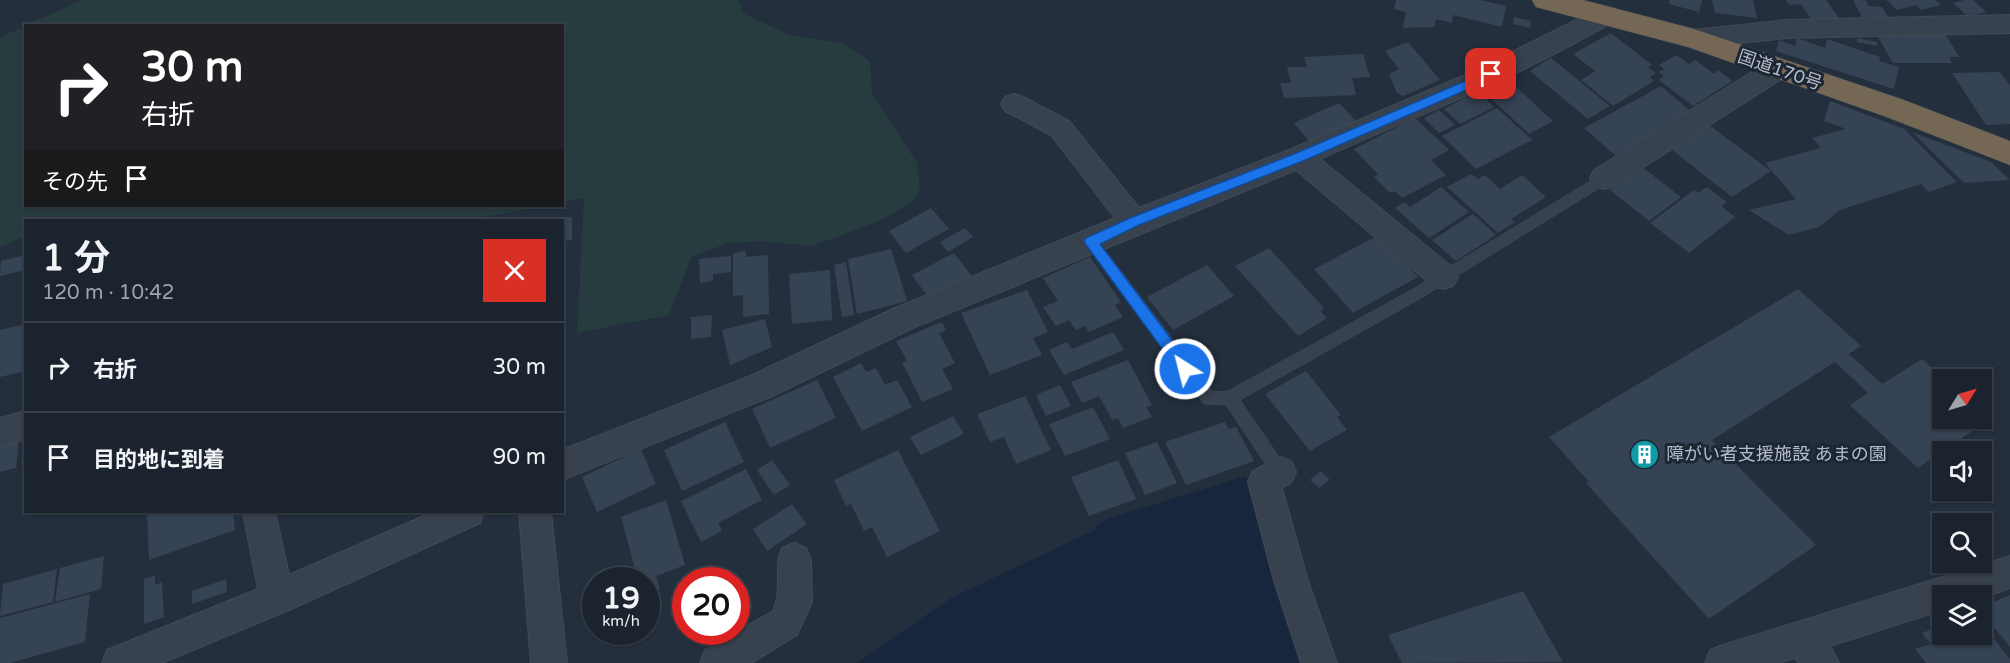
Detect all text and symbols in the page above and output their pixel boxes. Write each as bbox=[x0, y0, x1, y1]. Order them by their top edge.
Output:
text: 30 m bbox=[141, 42, 243, 93]
street label: 国道170号 bbox=[1735, 45, 1825, 95]
icon: right bbox=[42, 48, 120, 126]
pin bbox=[1465, 48, 1516, 99]
icon: arrive bbox=[1474, 57, 1507, 90]
text: 右折 bbox=[141, 99, 195, 132]
icon: arrive bbox=[120, 162, 153, 195]
text: その先 bbox=[42, 169, 108, 195]
text: 1 分 bbox=[42, 237, 110, 280]
button: close bbox=[483, 239, 546, 302]
text: 120 m · 10:42 bbox=[42, 281, 174, 305]
position arrow bbox=[1153, 337, 1217, 401]
icon: right bbox=[42, 351, 75, 384]
text: 30 m bbox=[492, 354, 546, 380]
text: 右折 bbox=[93, 357, 137, 383]
north arrow bbox=[1932, 369, 1992, 429]
map controls bbox=[1932, 369, 1992, 645]
building icon: 障がい者支援施設 あまの園 bbox=[1629, 438, 1661, 470]
icon: arrive bbox=[42, 441, 75, 474]
button: sound bbox=[1932, 441, 1992, 501]
place label: 障がい者支援施設 あまの園 bbox=[1666, 443, 1887, 465]
text: 90 m bbox=[492, 444, 546, 470]
text: 目的地に到着 bbox=[93, 447, 225, 473]
button: search bbox=[1932, 513, 1992, 573]
speed limit sign: 20 bbox=[672, 567, 750, 645]
text: 19 bbox=[602, 580, 640, 617]
button: layers bbox=[1932, 585, 1992, 645]
text: km/h bbox=[602, 612, 640, 630]

